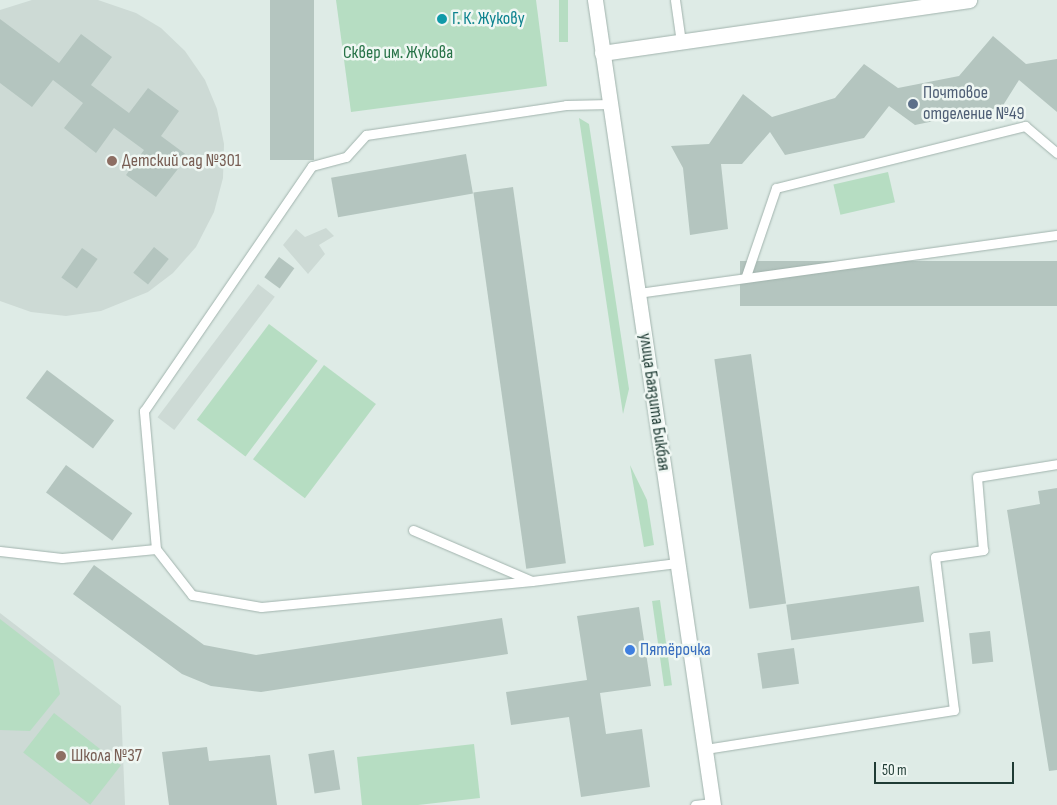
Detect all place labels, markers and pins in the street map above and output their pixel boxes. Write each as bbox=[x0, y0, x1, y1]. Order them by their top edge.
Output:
place label: Г. К. Жукову bbox=[452, 8, 525, 30]
marker: Г. К. Жукову bbox=[436, 13, 448, 25]
place label: Почтовое отделение №49 bbox=[923, 83, 1024, 126]
marker: Почтовое отделение №49 bbox=[907, 98, 919, 110]
place label: Детский сад №301 bbox=[122, 150, 241, 172]
marker: Детский сад №301 bbox=[106, 155, 118, 167]
place label: Пятёрочка bbox=[640, 639, 711, 661]
marker: Пятёрочка bbox=[624, 644, 636, 656]
place label: Школа №37 bbox=[71, 745, 142, 767]
marker: Школа №37 bbox=[55, 750, 67, 762]

